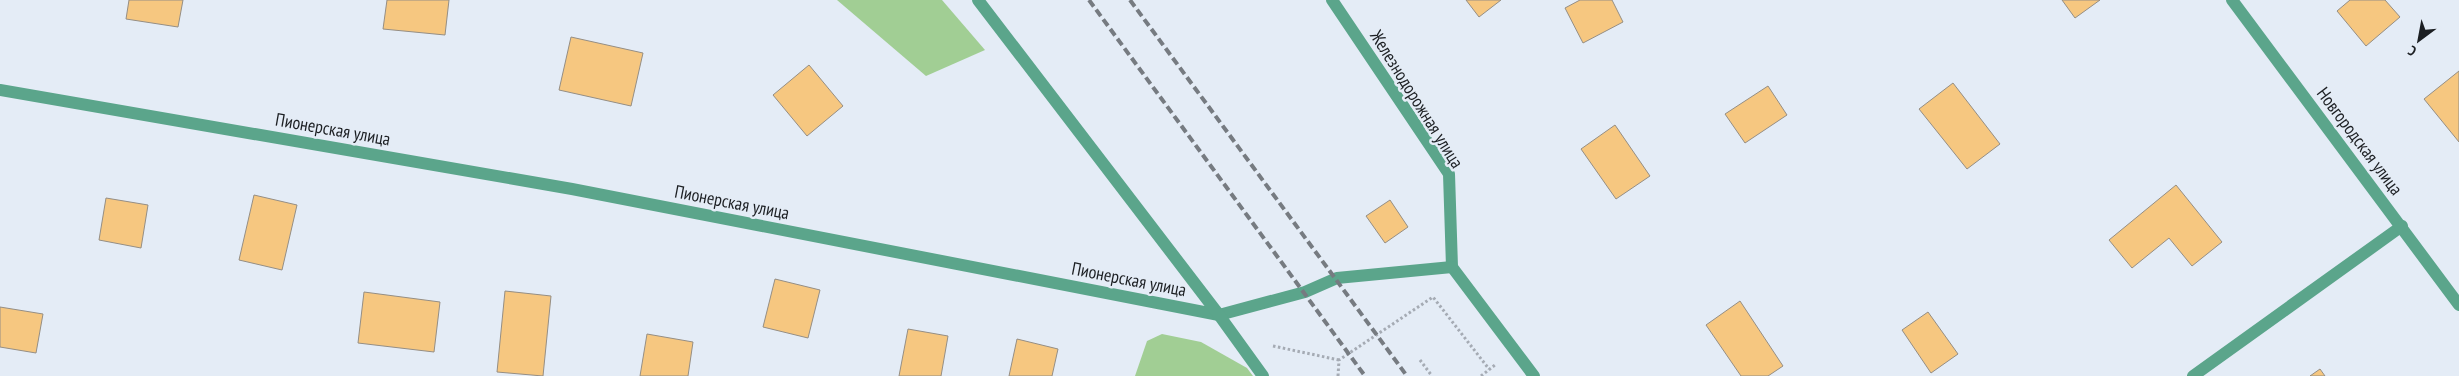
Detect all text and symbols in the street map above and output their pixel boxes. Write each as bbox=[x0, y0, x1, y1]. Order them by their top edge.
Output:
north arrow bbox=[2394, 15, 2444, 65]
street label: Железнодорожная улица bbox=[1365, 25, 1469, 172]
text: С bbox=[2404, 41, 2420, 60]
street label: Новгородская улица bbox=[2312, 82, 2408, 200]
street label: Пионерская улица bbox=[274, 108, 392, 150]
street label: Пионерская улица bbox=[673, 180, 791, 224]
street label: Пионерская улица bbox=[1070, 257, 1188, 301]

